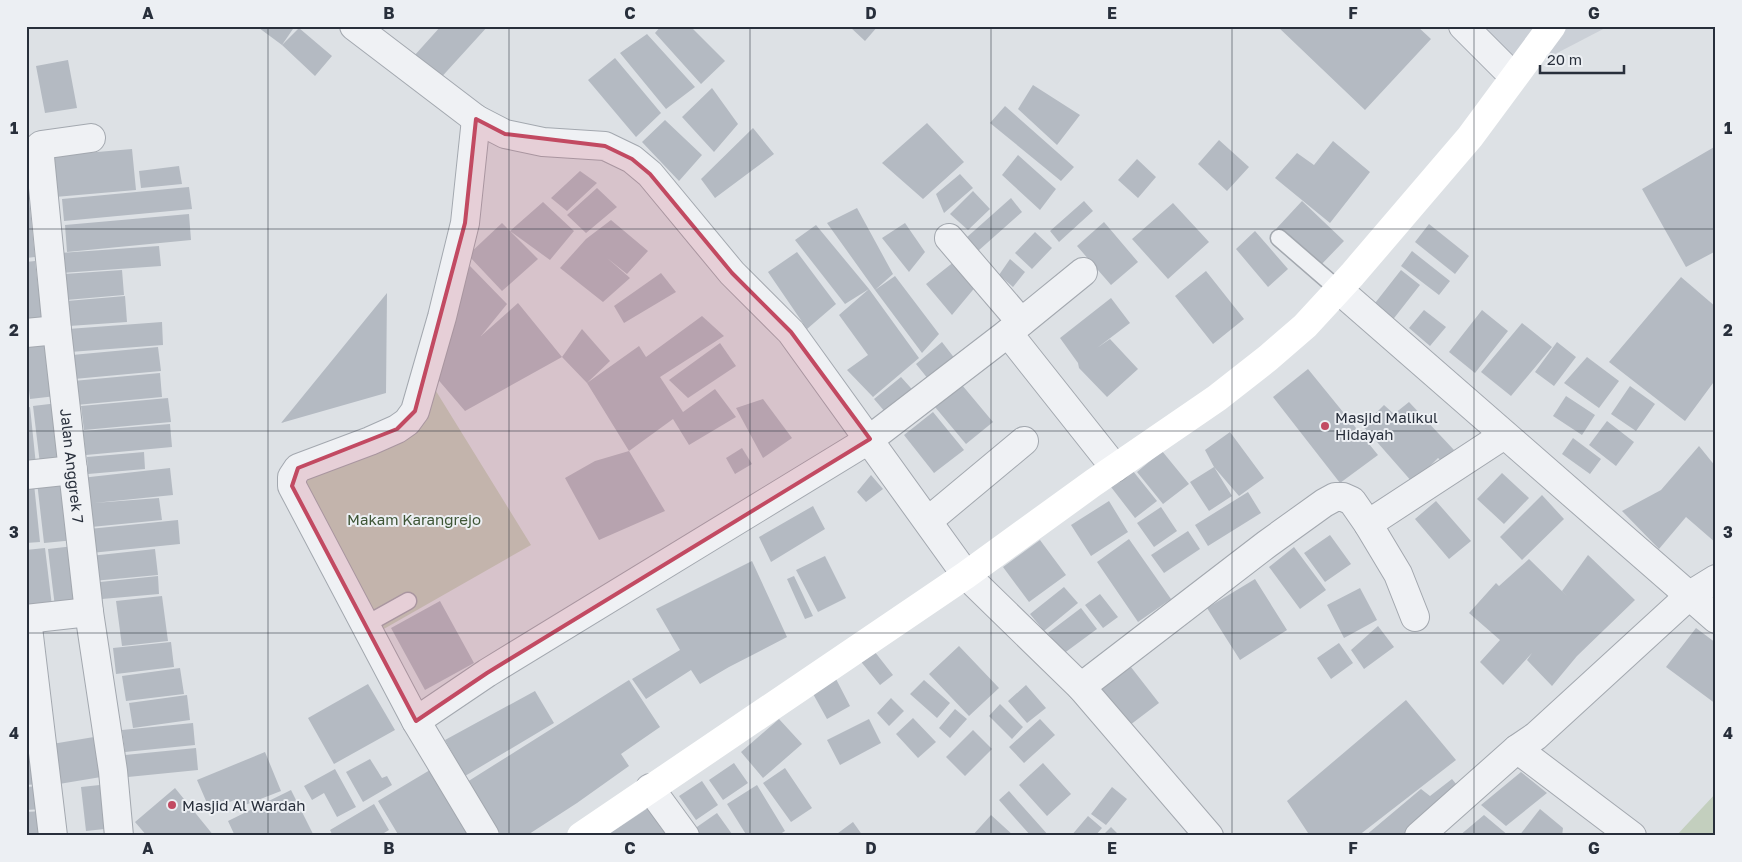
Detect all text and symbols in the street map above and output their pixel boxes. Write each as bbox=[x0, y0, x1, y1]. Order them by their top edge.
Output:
text: A bbox=[142, 3, 154, 23]
text: B bbox=[383, 3, 395, 23]
text: C bbox=[624, 3, 636, 23]
text: D bbox=[865, 3, 877, 23]
text: E bbox=[1107, 3, 1117, 23]
text: F bbox=[1348, 3, 1358, 23]
text: G bbox=[1588, 3, 1600, 23]
scale bar bbox=[1540, 42, 1623, 74]
text: 20 m bbox=[1547, 50, 1582, 68]
text: 1 bbox=[10, 118, 18, 138]
text: 1 bbox=[1724, 118, 1732, 138]
text: 2 bbox=[9, 320, 19, 340]
text: 2 bbox=[1723, 320, 1733, 340]
street label: Jalan Anggrek 7 bbox=[57, 408, 88, 524]
place label: Masjid Malikul Hidayah bbox=[1335, 408, 1438, 443]
marker: Masjid Malikul Hidayah bbox=[1319, 420, 1331, 432]
park label: Makam Karangrejo bbox=[347, 510, 481, 528]
text: 3 bbox=[9, 522, 19, 542]
text: 3 bbox=[1723, 522, 1733, 542]
text: 4 bbox=[9, 723, 19, 743]
text: 4 bbox=[1723, 723, 1733, 743]
place label: Masjid Al Wardah bbox=[182, 796, 306, 814]
marker: Masjid Al Wardah bbox=[166, 799, 178, 811]
text: A bbox=[142, 838, 154, 858]
text: B bbox=[383, 838, 395, 858]
text: C bbox=[624, 838, 636, 858]
text: D bbox=[865, 838, 877, 858]
text: E bbox=[1107, 838, 1117, 858]
text: F bbox=[1348, 838, 1358, 858]
text: G bbox=[1588, 838, 1600, 858]

